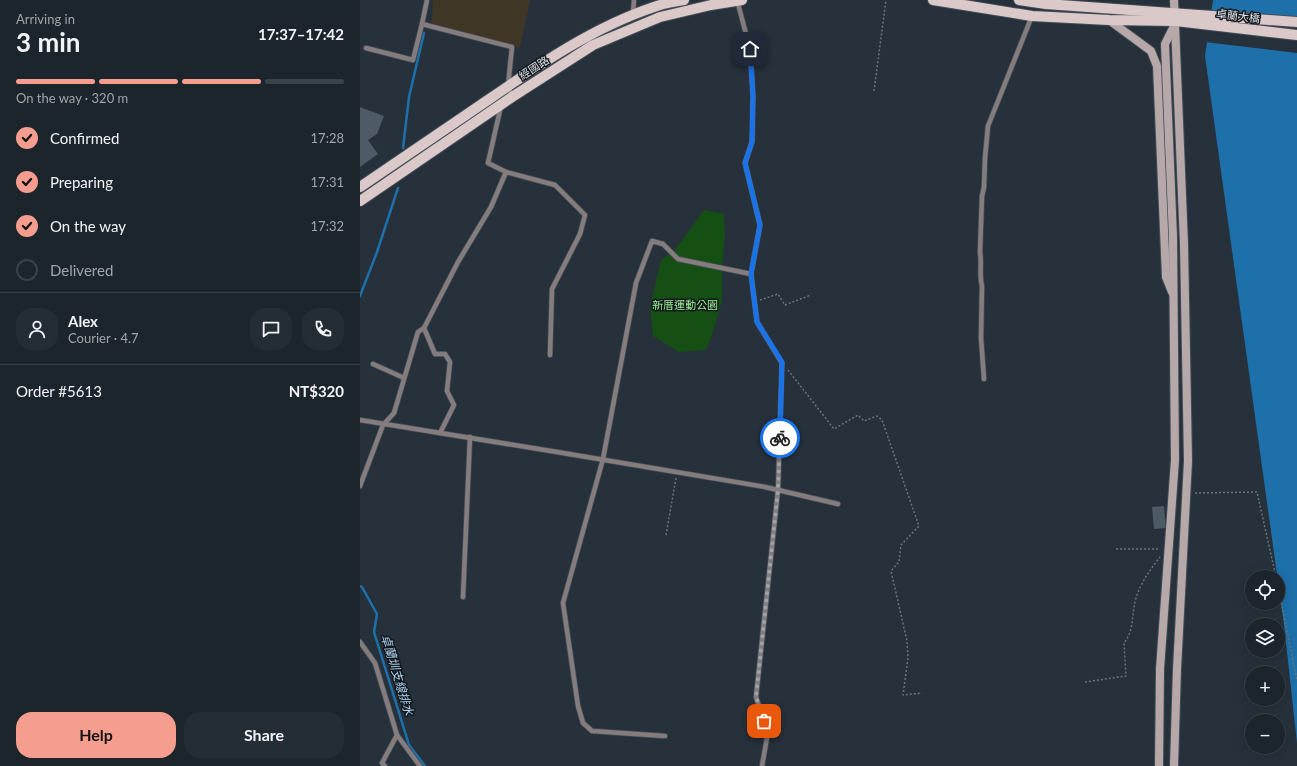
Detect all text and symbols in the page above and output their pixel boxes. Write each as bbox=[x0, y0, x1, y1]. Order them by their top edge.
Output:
street label: 卓蘭大橋 bbox=[1215, 6, 1261, 25]
text: Arriving in bbox=[16, 11, 75, 27]
text: 17:37–17:42 bbox=[258, 25, 344, 43]
text: 3 min bbox=[16, 26, 80, 58]
pin bbox=[733, 32, 767, 66]
icon: home bbox=[739, 38, 761, 60]
street label: 經國路 bbox=[516, 53, 551, 82]
text: On the way · 320 m bbox=[16, 90, 128, 106]
icon: check bbox=[16, 127, 38, 149]
text: Confirmed bbox=[50, 129, 119, 147]
text: 17:28 bbox=[311, 130, 344, 146]
icon: check bbox=[16, 171, 38, 193]
text: Preparing bbox=[50, 173, 113, 191]
text: 17:31 bbox=[311, 174, 344, 190]
icon: check bbox=[16, 215, 38, 237]
text: On the way bbox=[50, 217, 126, 235]
text: 17:32 bbox=[311, 218, 344, 234]
text: Delivered bbox=[50, 261, 113, 279]
park label: 新厝運動公園 bbox=[652, 298, 718, 311]
button: person bbox=[16, 308, 58, 350]
button: chat bbox=[250, 308, 292, 350]
button: phone bbox=[302, 308, 344, 350]
text: Alex bbox=[68, 312, 98, 330]
text: Courier · 4.7 bbox=[68, 330, 139, 346]
text: Order #5613 bbox=[16, 382, 102, 400]
text: NT$320 bbox=[289, 382, 344, 400]
courier bbox=[760, 418, 800, 458]
icon: bike bbox=[769, 427, 791, 449]
map controls bbox=[1245, 570, 1285, 754]
button: locate bbox=[1245, 570, 1285, 610]
button: layers bbox=[1245, 618, 1285, 658]
water label: 卓蘭圳支線排水 bbox=[378, 632, 417, 718]
button: + bbox=[1245, 666, 1285, 706]
pin bbox=[747, 704, 781, 738]
icon: bag bbox=[753, 710, 775, 732]
button: Help bbox=[16, 712, 176, 758]
button: Share bbox=[184, 712, 344, 758]
button: − bbox=[1245, 714, 1285, 754]

